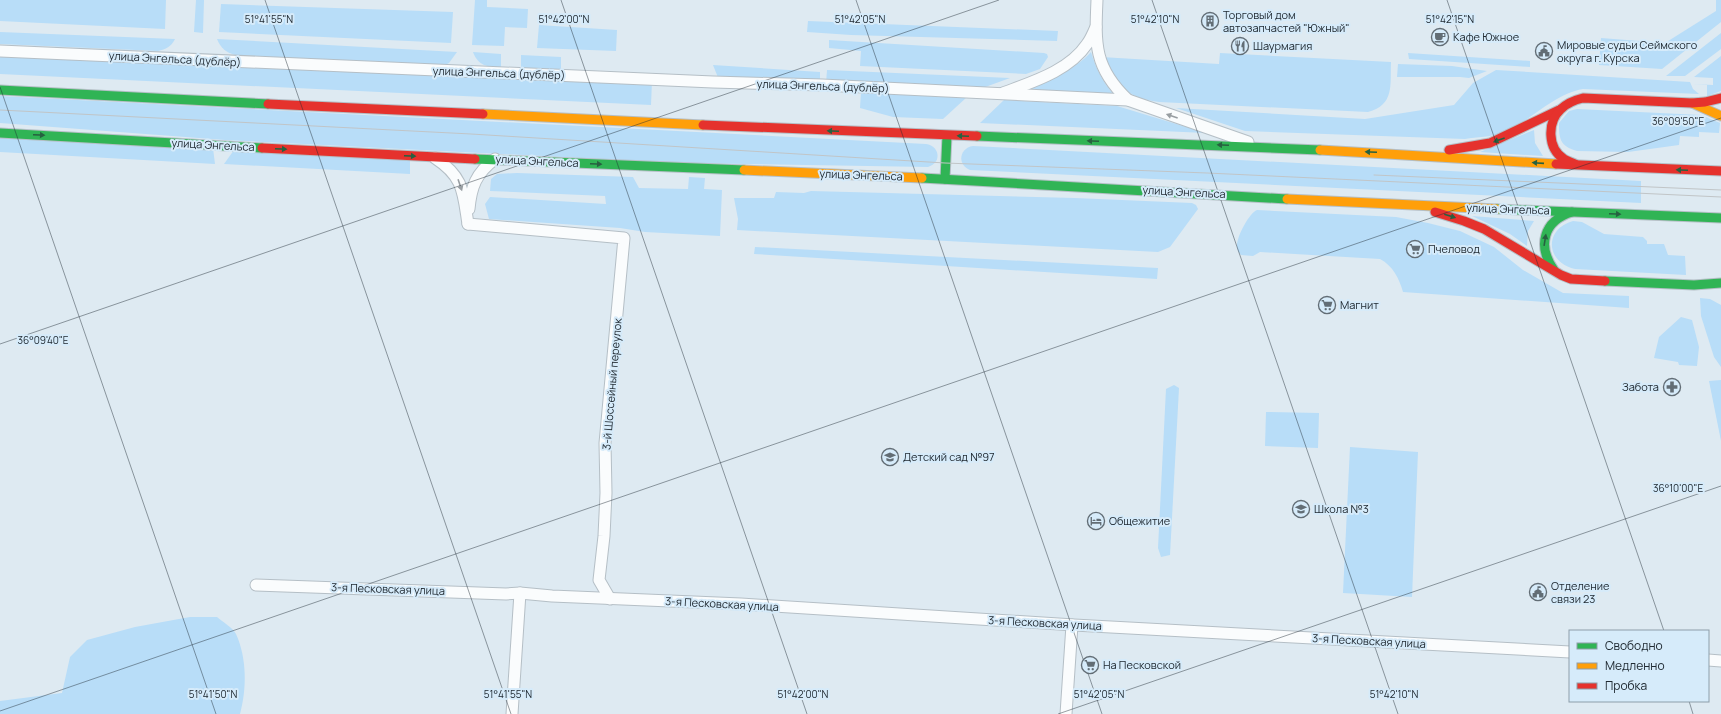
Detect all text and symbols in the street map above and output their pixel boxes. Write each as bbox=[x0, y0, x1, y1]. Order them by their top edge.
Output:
place label: Торговый дом автозапчастей "Южный" bbox=[1223, 7, 1350, 35]
building icon: Торговый дом автозапчастей "Южный" bbox=[1200, 11, 1220, 31]
text: 51°41'55"N bbox=[245, 12, 293, 26]
text: 51°42'00"N bbox=[539, 12, 590, 26]
text: 51°42'05"N bbox=[835, 12, 885, 26]
text: 51°42'10"N bbox=[1131, 12, 1179, 26]
text: 51°42'15"N bbox=[1426, 12, 1474, 26]
cafe icon: Кафе Южное bbox=[1430, 27, 1450, 47]
place label: Кафе Южное bbox=[1453, 29, 1520, 44]
restaurant icon: Шаурмагия bbox=[1230, 36, 1250, 56]
place label: Мировые судьи Сеймского округа г. Курска bbox=[1557, 37, 1698, 65]
place label: Шаурмагия bbox=[1253, 38, 1312, 53]
public building icon: Мировые судьи Сеймского округа г. Курска bbox=[1534, 41, 1554, 61]
street label: улица Энгельса (дублёр) bbox=[108, 48, 242, 69]
street label: улица Энгельса (дублёр) bbox=[432, 63, 566, 82]
street label: улица Энгельса (дублёр) bbox=[756, 76, 890, 95]
one-way arrow bbox=[1166, 112, 1178, 118]
text: 36°09'50"E bbox=[1652, 114, 1704, 128]
one-way arrow bbox=[826, 128, 839, 134]
one-way arrow bbox=[33, 132, 46, 138]
one-way arrow bbox=[957, 133, 969, 140]
street label: улица Энгельса bbox=[171, 135, 255, 154]
one-way arrow bbox=[1492, 137, 1504, 143]
one-way arrow bbox=[1086, 138, 1099, 144]
one-way arrow bbox=[1217, 142, 1229, 149]
one-way arrow bbox=[275, 145, 287, 152]
one-way arrow bbox=[1364, 149, 1377, 155]
street label: улица Энгельса bbox=[495, 151, 579, 170]
one-way arrow bbox=[404, 153, 417, 159]
one-way arrow bbox=[1532, 159, 1544, 166]
one-way arrow bbox=[590, 160, 602, 167]
street label: улица Энгельса bbox=[819, 166, 903, 183]
one-way arrow bbox=[1675, 167, 1688, 173]
one-way arrow bbox=[457, 179, 463, 191]
street label: улица Энгельса bbox=[1142, 182, 1226, 201]
street label: улица Энгельса bbox=[1466, 200, 1550, 217]
one-way arrow bbox=[1609, 210, 1621, 217]
one-way arrow bbox=[1444, 213, 1456, 219]
one-way arrow bbox=[1542, 234, 1548, 246]
supermarket icon: Пчеловод bbox=[1405, 239, 1425, 259]
place label: Пчеловод bbox=[1428, 241, 1480, 256]
supermarket icon: Магнит bbox=[1317, 295, 1337, 315]
place label: Магнит bbox=[1340, 297, 1379, 312]
street label: 3-й Шоссейный переулок bbox=[598, 317, 625, 450]
text: 36°09'40"E bbox=[17, 333, 69, 347]
pharmacy icon: Забота bbox=[1662, 377, 1682, 397]
place label: Забота bbox=[1622, 379, 1659, 394]
school or university icon: Детский сад №97 bbox=[880, 447, 900, 467]
place label: Детский сад №97 bbox=[903, 449, 995, 464]
text: 36°10'00"E bbox=[1653, 481, 1703, 495]
school or university icon: Школа №3 bbox=[1291, 499, 1311, 519]
place label: Школа №3 bbox=[1314, 501, 1369, 516]
hotel icon: Общежитие bbox=[1086, 511, 1106, 531]
place label: Общежитие bbox=[1109, 513, 1171, 528]
place label: Отделение связи 23 bbox=[1551, 578, 1610, 606]
street label: 3-я Песковская улица bbox=[331, 579, 445, 598]
public building icon: Отделение связи 23 bbox=[1528, 582, 1548, 602]
street label: 3-я Песковская улица bbox=[665, 593, 779, 614]
street label: 3-я Песковская улица bbox=[988, 612, 1102, 633]
street label: 3-я Песковская улица bbox=[1312, 630, 1426, 651]
legend bbox=[1569, 630, 1709, 702]
text: Свободно bbox=[1605, 637, 1663, 654]
supermarket icon: На Песковской bbox=[1080, 655, 1100, 675]
place label: На Песковской bbox=[1103, 657, 1181, 672]
text: Медленно bbox=[1605, 657, 1665, 674]
text: Пробка bbox=[1605, 677, 1647, 694]
text: 51°41'50"N bbox=[189, 687, 238, 701]
text: 51°41'55"N bbox=[484, 687, 532, 701]
text: 51°42'00"N bbox=[778, 687, 829, 701]
text: 51°42'05"N bbox=[1074, 687, 1124, 701]
text: 51°42'10"N bbox=[1370, 687, 1418, 701]

